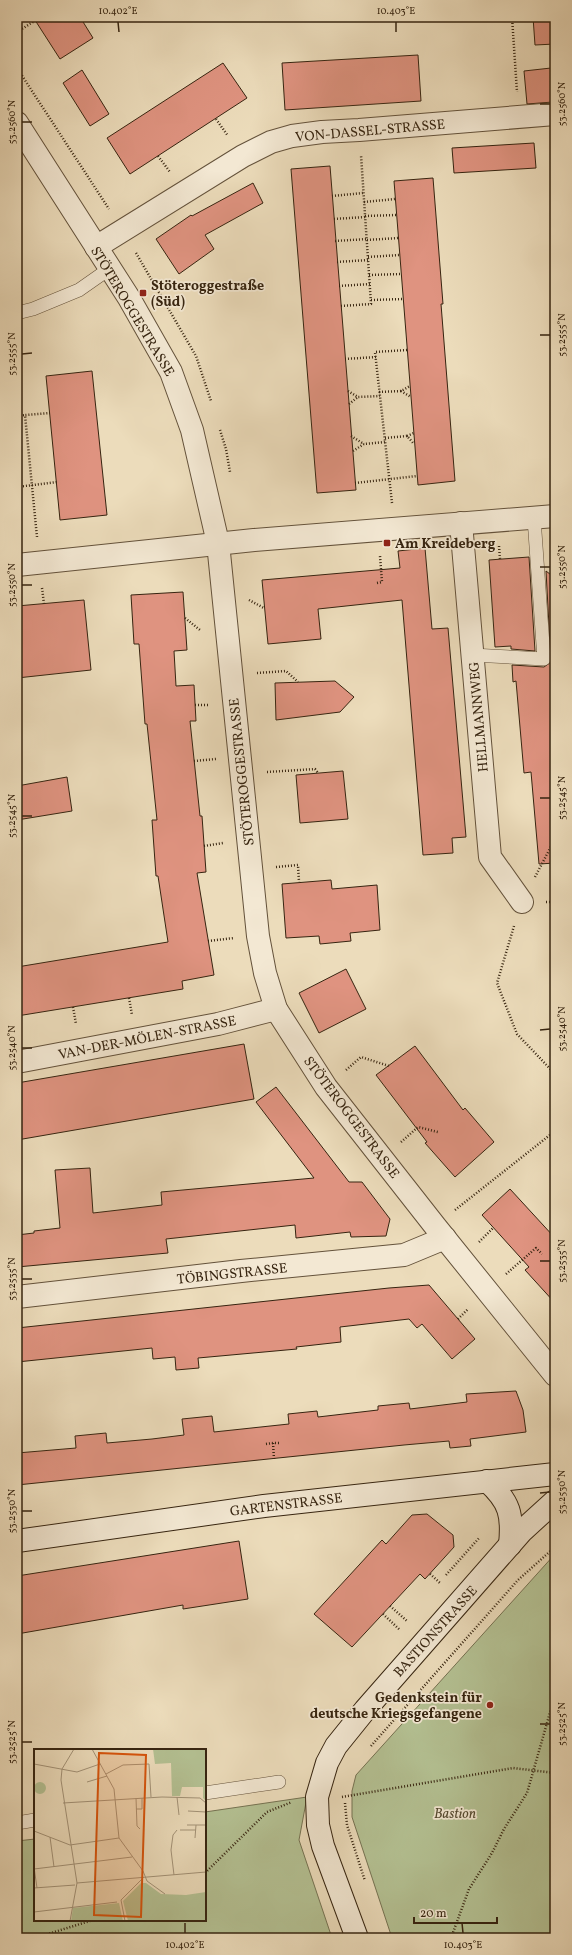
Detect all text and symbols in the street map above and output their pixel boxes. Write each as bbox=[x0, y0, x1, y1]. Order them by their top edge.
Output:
text: 10.402°E bbox=[99, 4, 137, 18]
text: 10.403°E bbox=[377, 4, 415, 18]
text: 53.2560°N bbox=[555, 81, 569, 126]
text: 53.2560°N bbox=[5, 99, 19, 144]
street label: VON-DASSEL-STRASSE bbox=[294, 115, 446, 148]
street label: STÖTEROGGESTRASSE bbox=[85, 243, 178, 380]
place label: Stöteroggestraße (Süd) bbox=[151, 277, 264, 312]
marker: Stöteroggestraße (Süd) bbox=[138, 288, 148, 298]
text: 53.2555°N bbox=[555, 313, 569, 357]
text: 53.2555°N bbox=[5, 332, 19, 376]
place label: Am Kreideberg bbox=[395, 535, 496, 554]
marker: Am Kreideberg bbox=[382, 538, 392, 548]
text: 53.2550°N bbox=[555, 544, 569, 589]
text: 53.2550°N bbox=[5, 562, 19, 607]
street label: HELLMANNWEG bbox=[465, 661, 494, 773]
street label: STÖTEROGGESTRASSE bbox=[225, 697, 260, 847]
text: 53.2545°N bbox=[555, 775, 569, 820]
text: 53.2545°N bbox=[5, 793, 19, 838]
text: 53.2540°N bbox=[555, 1006, 569, 1052]
street label: VAN-DER-MÖLEN-STRASSE bbox=[57, 1012, 238, 1065]
text: 53.2540°N bbox=[5, 1025, 19, 1071]
street label: STÖTEROGGESTRASSE bbox=[299, 1053, 403, 1183]
text: 53.2535°N bbox=[555, 1239, 569, 1283]
text: 53.2535°N bbox=[5, 1257, 19, 1301]
street label: TÖBINGSTRASSE bbox=[176, 1259, 288, 1290]
text: 53.2530°N bbox=[555, 1469, 569, 1514]
text: 53.2530°N bbox=[5, 1488, 19, 1533]
street label: GARTENSTRASSE bbox=[229, 1489, 344, 1522]
street label: BASTIONSTRASSE bbox=[390, 1582, 482, 1682]
place label: Gedenkstein für deutsche Kriegsgefangene bbox=[310, 1689, 482, 1724]
marker: Gedenkstein für deutsche Kriegsgefangene bbox=[485, 1700, 495, 1710]
text: 53.2525°N bbox=[555, 1702, 569, 1746]
text: 53.2525°N bbox=[5, 1720, 19, 1764]
inset map bbox=[34, 1749, 206, 1921]
park label: Bastion bbox=[434, 1805, 476, 1824]
scale bar bbox=[414, 1899, 497, 1925]
text: 20 m bbox=[420, 1906, 447, 1922]
text: 10.402°E bbox=[166, 1938, 204, 1952]
text: 10.403°E bbox=[444, 1938, 482, 1952]

